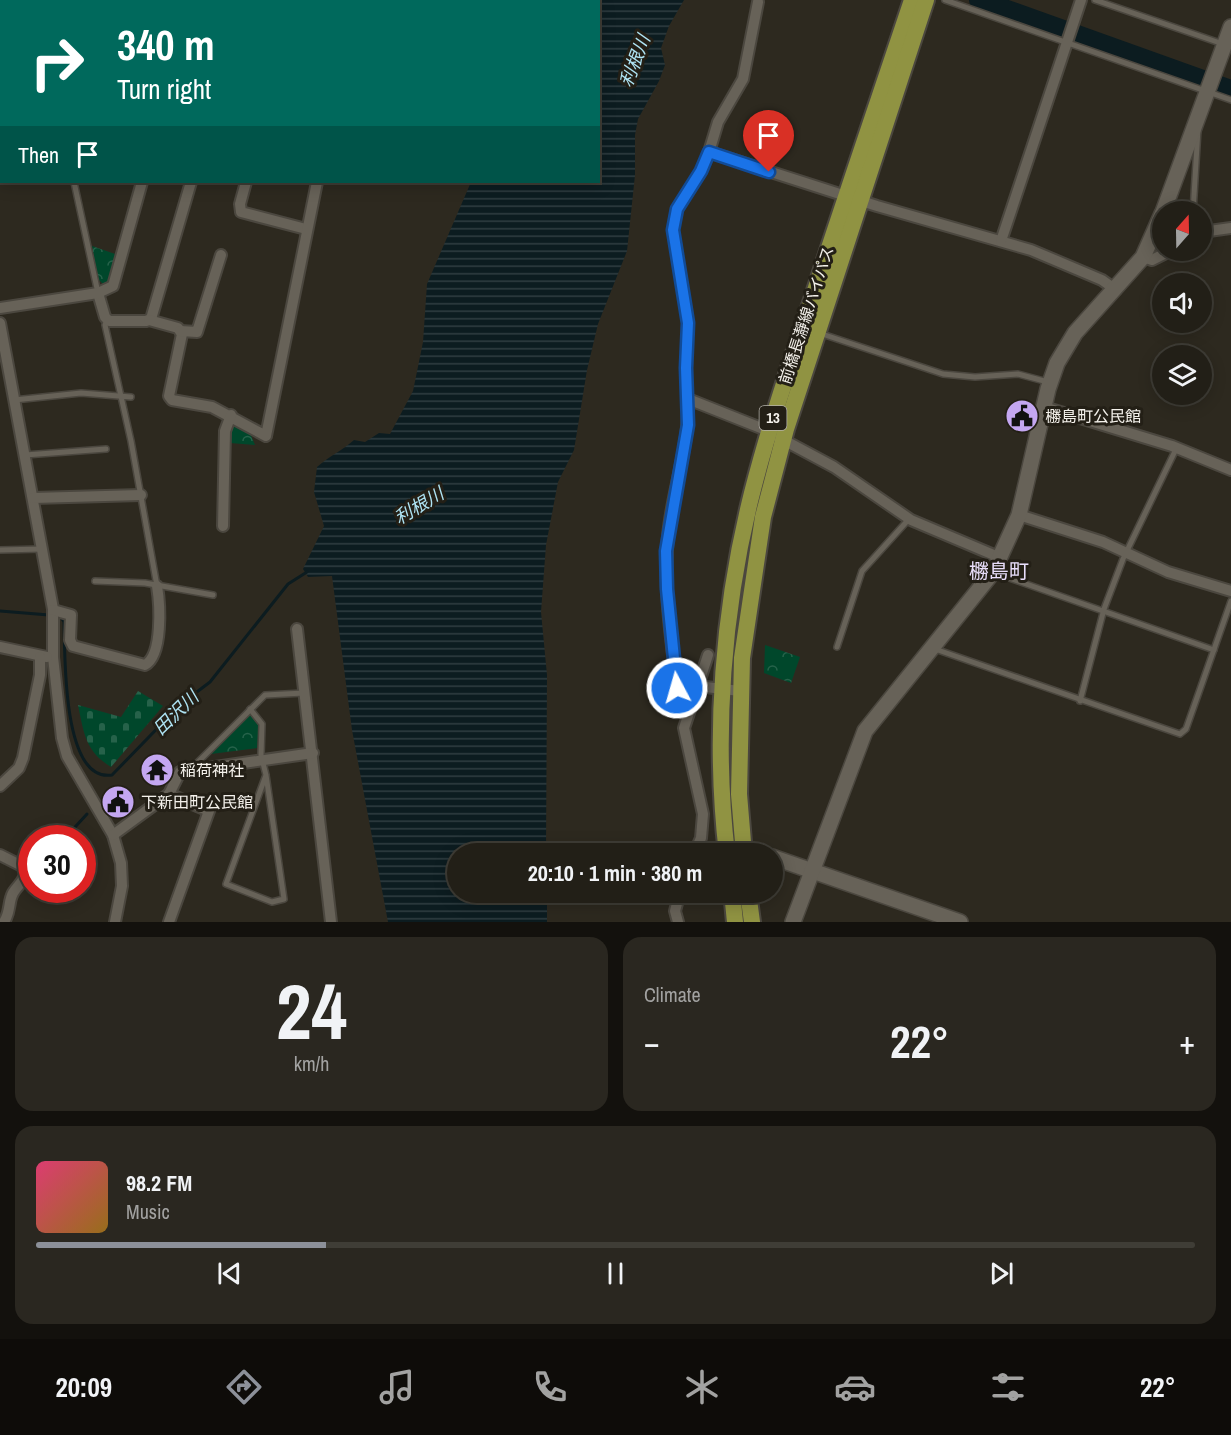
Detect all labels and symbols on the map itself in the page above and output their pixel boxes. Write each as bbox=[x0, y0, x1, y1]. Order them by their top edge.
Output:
water label: 利根川 bbox=[613, 29, 657, 91]
pin bbox=[743, 110, 794, 172]
north arrow bbox=[1152, 201, 1212, 261]
street label: 前橋長瀞線バイパス bbox=[773, 243, 839, 387]
public building icon: 橳島町公民館 bbox=[1004, 398, 1040, 434]
place label: 橳島町公民館 bbox=[1045, 405, 1141, 427]
road number: 13 bbox=[760, 406, 786, 430]
water label: 利根川 bbox=[389, 480, 450, 530]
district label: 橳島町 bbox=[969, 557, 1029, 584]
position arrow bbox=[645, 656, 709, 720]
water label: 田沢川 bbox=[148, 684, 205, 740]
temple icon: 稲荷神社 bbox=[139, 752, 175, 788]
place label: 稲荷神社 bbox=[180, 759, 244, 781]
public building icon: 下新田町公民館 bbox=[100, 784, 136, 820]
place label: 下新田町公民館 bbox=[141, 791, 253, 813]
speed limit sign: 30 bbox=[18, 825, 96, 903]

